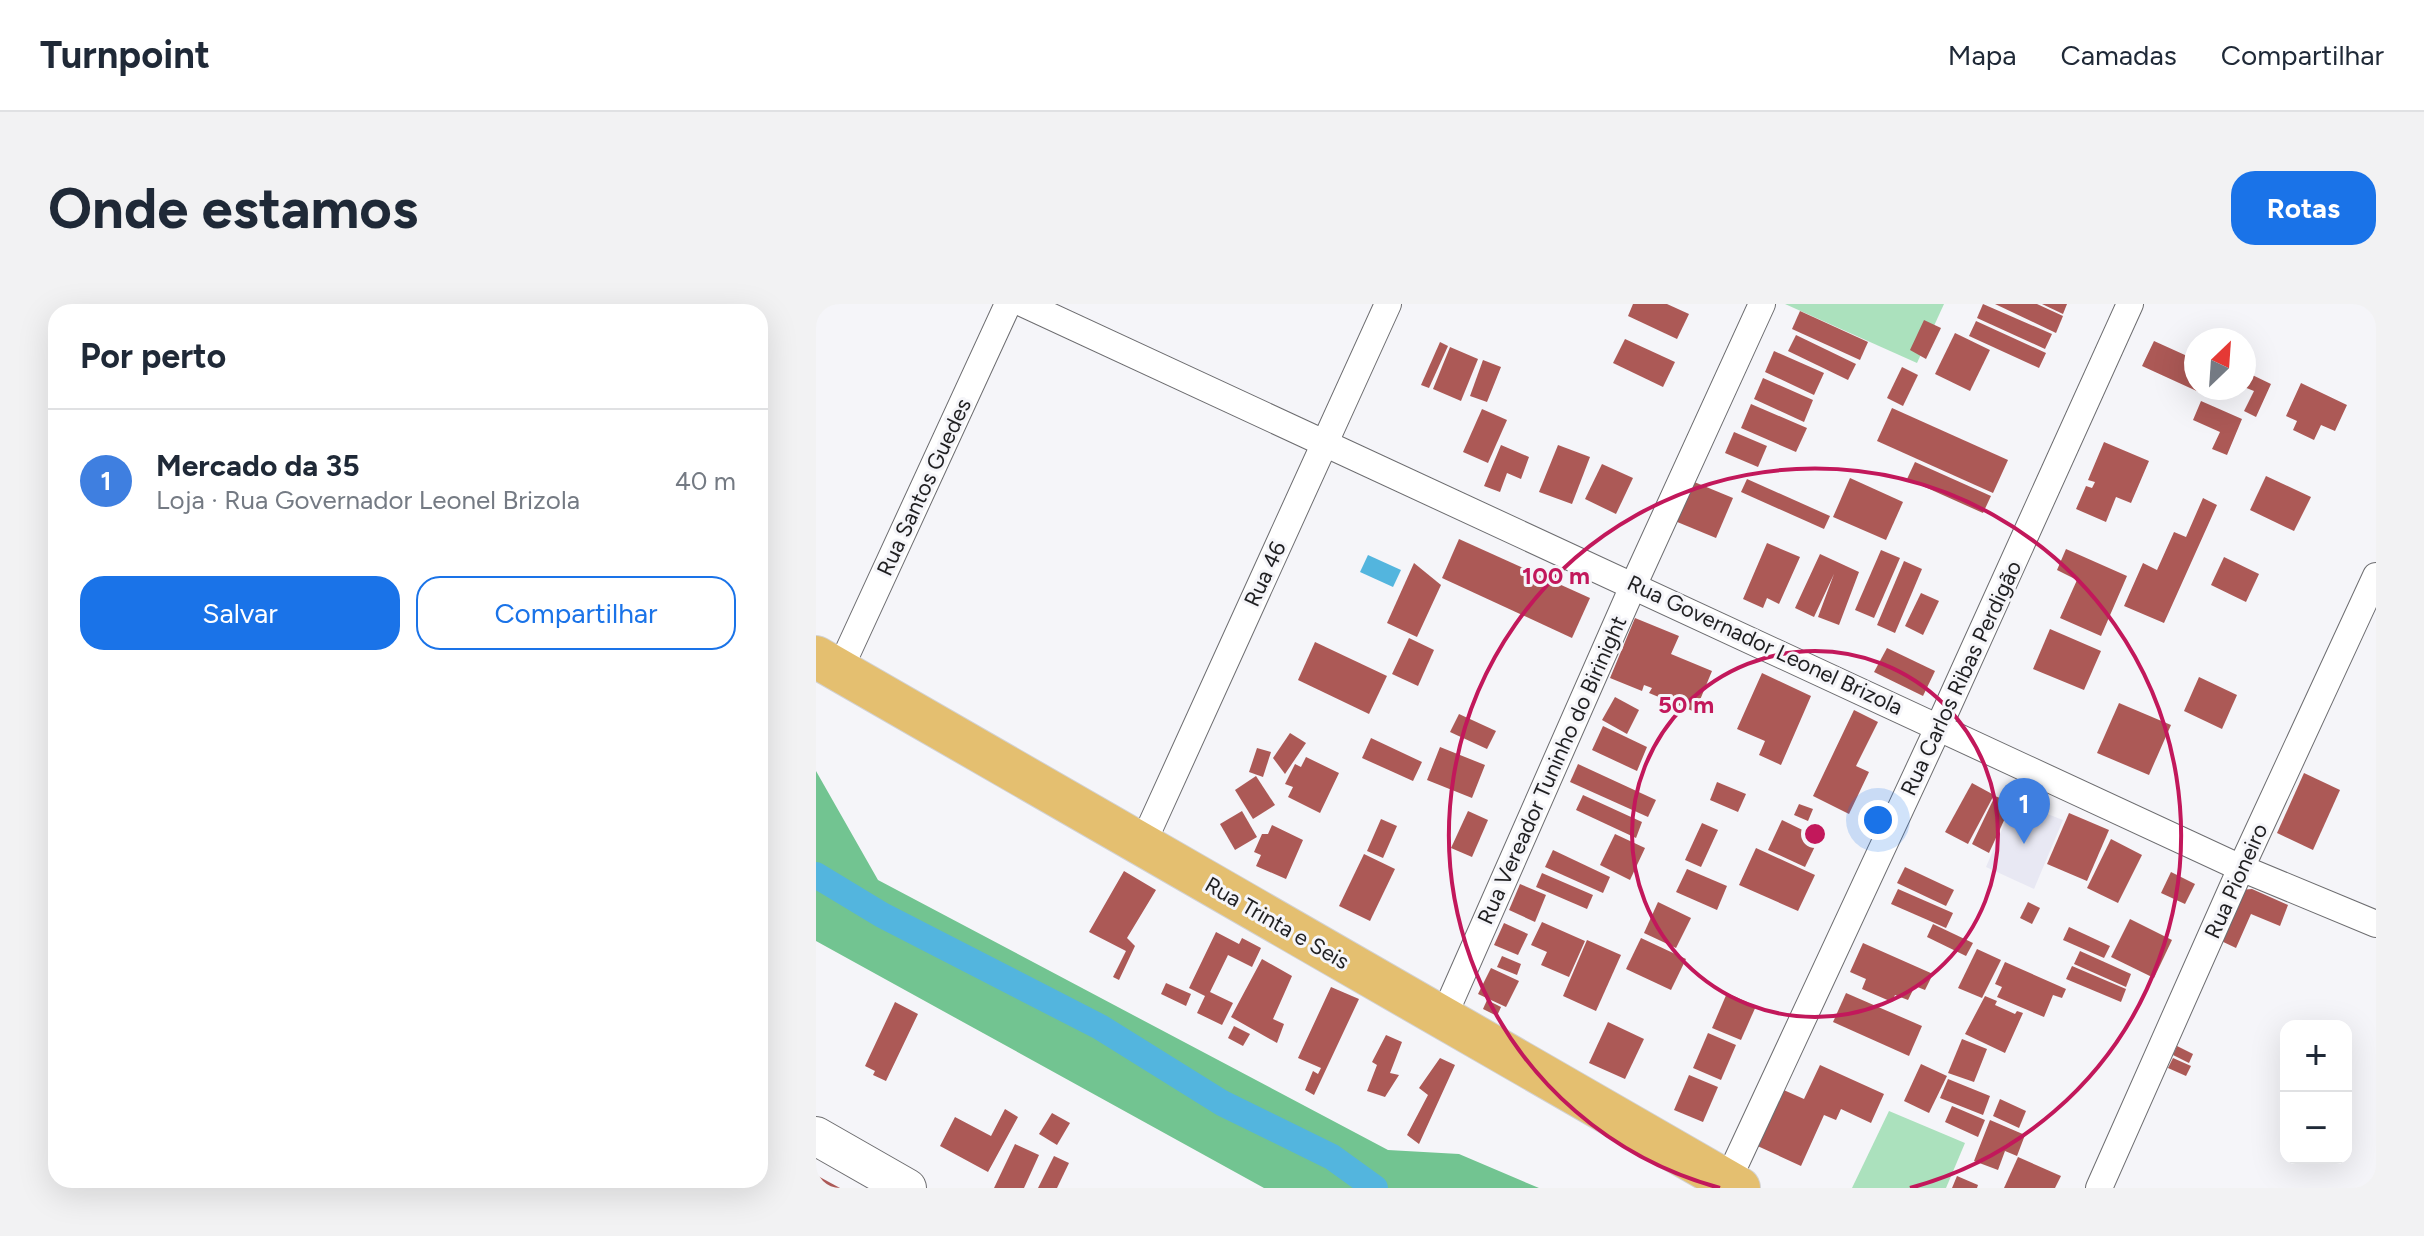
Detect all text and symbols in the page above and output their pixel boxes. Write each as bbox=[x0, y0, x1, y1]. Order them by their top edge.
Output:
text: Turnpoint bbox=[40, 32, 210, 78]
text: Mapa bbox=[1948, 38, 2017, 72]
text: Camadas bbox=[2061, 38, 2177, 72]
text: Compartilhar bbox=[2221, 38, 2384, 72]
button: Rotas bbox=[2231, 171, 2376, 245]
text: Onde estamos bbox=[48, 175, 418, 242]
north arrow bbox=[2184, 328, 2256, 400]
text: Por perto bbox=[80, 336, 226, 377]
street label: Rua Santos Guedes bbox=[871, 394, 977, 580]
text: Mercado da 35 bbox=[156, 447, 360, 484]
text: 1 bbox=[101, 465, 111, 497]
text: 40 m bbox=[675, 465, 736, 497]
text: Loja · Rua Governador Leonel Brizola bbox=[156, 484, 580, 516]
street label: Rua 46 bbox=[1238, 537, 1292, 611]
street label: Rua Carlos Ribas Perdigão bbox=[1895, 556, 2027, 800]
text: 100 m bbox=[1522, 561, 1590, 590]
street label: Rua Governador Leonel Brizola bbox=[1623, 569, 1907, 721]
button: Salvar bbox=[80, 576, 400, 650]
button: Compartilhar bbox=[416, 576, 736, 650]
street label: Rua Vereador Tuninho do Birinight bbox=[1472, 612, 1632, 928]
text: 50 m bbox=[1658, 690, 1714, 719]
pin: 1 bbox=[1998, 778, 2050, 844]
your location bbox=[1858, 800, 1898, 840]
street label: Rua Pioneiro bbox=[2199, 819, 2273, 943]
centre of rings bbox=[1801, 820, 1829, 848]
street label: Rua Trinta e Seis bbox=[1200, 871, 1354, 975]
map controls bbox=[2280, 1020, 2352, 1164]
button: + bbox=[2280, 1020, 2352, 1092]
button: − bbox=[2280, 1092, 2352, 1164]

